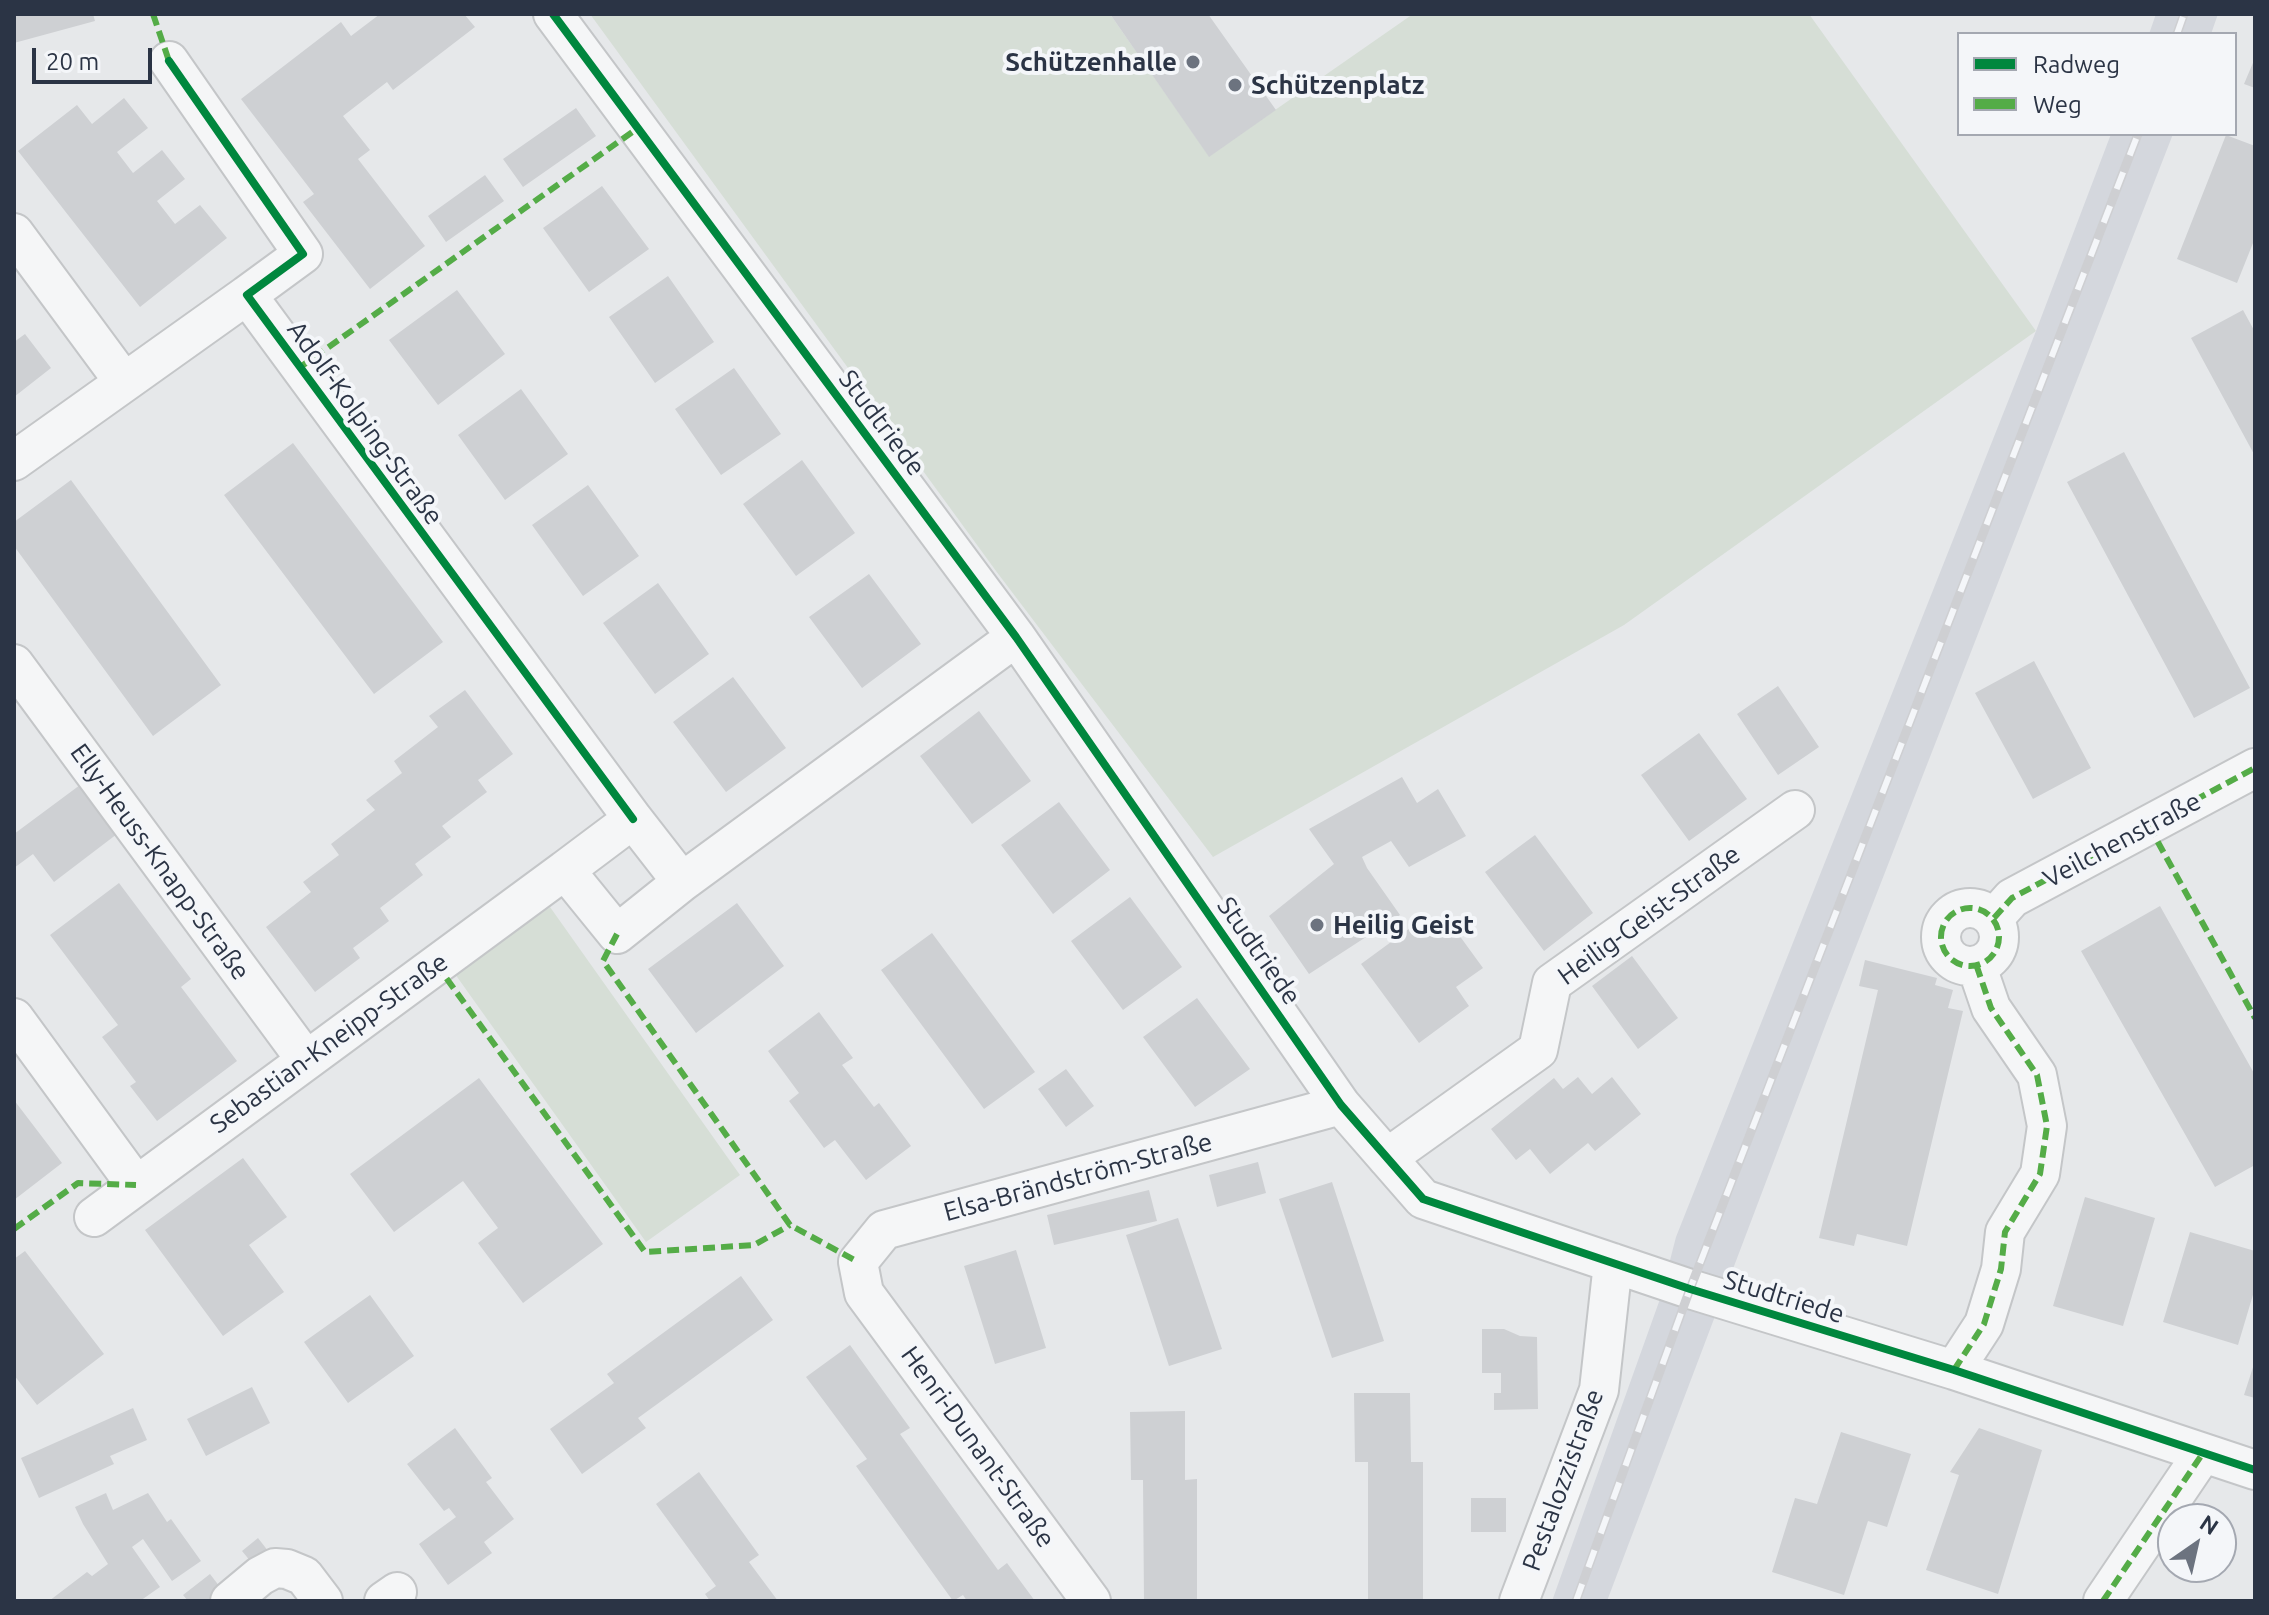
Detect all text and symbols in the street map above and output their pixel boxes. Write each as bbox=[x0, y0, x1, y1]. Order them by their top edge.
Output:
scale bar bbox=[36, 32, 156, 82]
legend bbox=[1957, 32, 2237, 136]
place label: Schützenhalle bbox=[1005, 46, 1177, 78]
text: 20 m bbox=[46, 48, 99, 75]
text: Radweg bbox=[2033, 51, 2120, 78]
marker: Schützenhalle bbox=[1184, 53, 1202, 71]
place label: Schützenplatz bbox=[1251, 69, 1425, 101]
marker: Schützenplatz bbox=[1226, 76, 1244, 94]
text: Weg bbox=[2033, 91, 2082, 118]
street label: Adolf-Kolping-Straße bbox=[281, 315, 449, 531]
street label: Studtriede bbox=[832, 364, 932, 482]
street label: Elly-Heuss-Knapp-Straße bbox=[64, 738, 256, 986]
street label: Veilchenstraße bbox=[2038, 785, 2206, 895]
street label: Heilig-Geist-Straße bbox=[1552, 838, 1746, 992]
street label: Studtriede bbox=[1211, 891, 1307, 1011]
place label: Heilig Geist bbox=[1333, 909, 1474, 941]
marker: Heilig Geist bbox=[1308, 916, 1326, 934]
street label: Sebastian-Kneipp-Straße bbox=[204, 946, 454, 1140]
street label: Elsa-Brändström-Straße bbox=[940, 1126, 1216, 1228]
street label: Studtriede bbox=[1720, 1264, 1848, 1330]
street label: Henri-Dunant-Straße bbox=[894, 1340, 1062, 1554]
street label: Pestalozzistraße bbox=[1516, 1385, 1610, 1575]
north arrow bbox=[2157, 1503, 2237, 1583]
text: N bbox=[2196, 1509, 2223, 1539]

